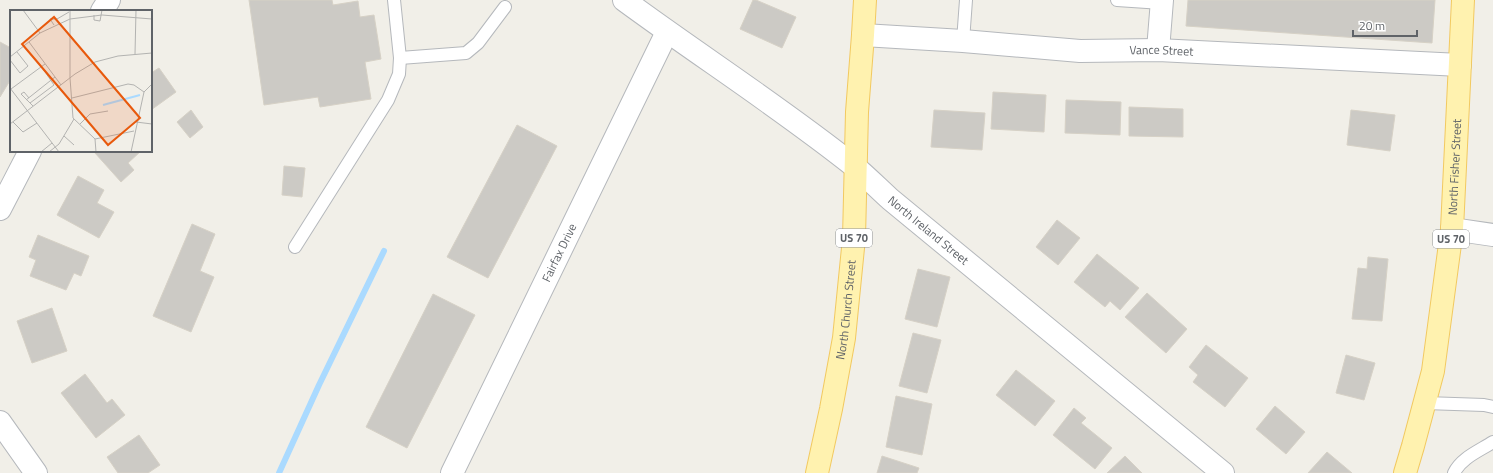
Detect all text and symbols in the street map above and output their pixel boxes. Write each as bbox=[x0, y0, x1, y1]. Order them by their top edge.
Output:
inset map bbox=[10, 10, 152, 152]
scale bar bbox=[1353, 12, 1417, 38]
text: 20 m bbox=[1359, 16, 1385, 35]
street label: Vance Street bbox=[1129, 40, 1195, 61]
street label: North Fisher Street bbox=[1443, 118, 1466, 216]
street label: North Ireland Street bbox=[884, 191, 974, 270]
street label: Fairfax Drive bbox=[537, 220, 581, 285]
road number: US 70 bbox=[836, 229, 872, 247]
road number: US 70 bbox=[1433, 230, 1469, 248]
street label: North Church Street bbox=[830, 258, 861, 361]

